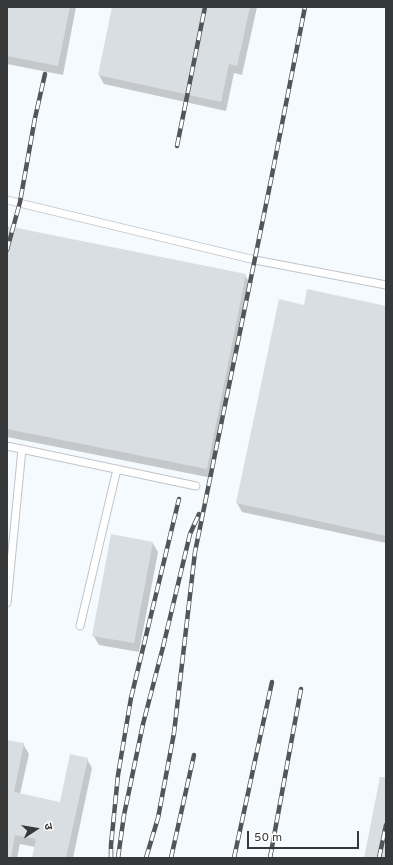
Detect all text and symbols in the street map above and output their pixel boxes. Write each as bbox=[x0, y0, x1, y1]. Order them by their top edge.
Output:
north arrow bbox=[16, 809, 56, 849]
text: उ bbox=[40, 822, 55, 831]
scale bar bbox=[249, 823, 361, 849]
text: 50 m bbox=[254, 830, 282, 846]

